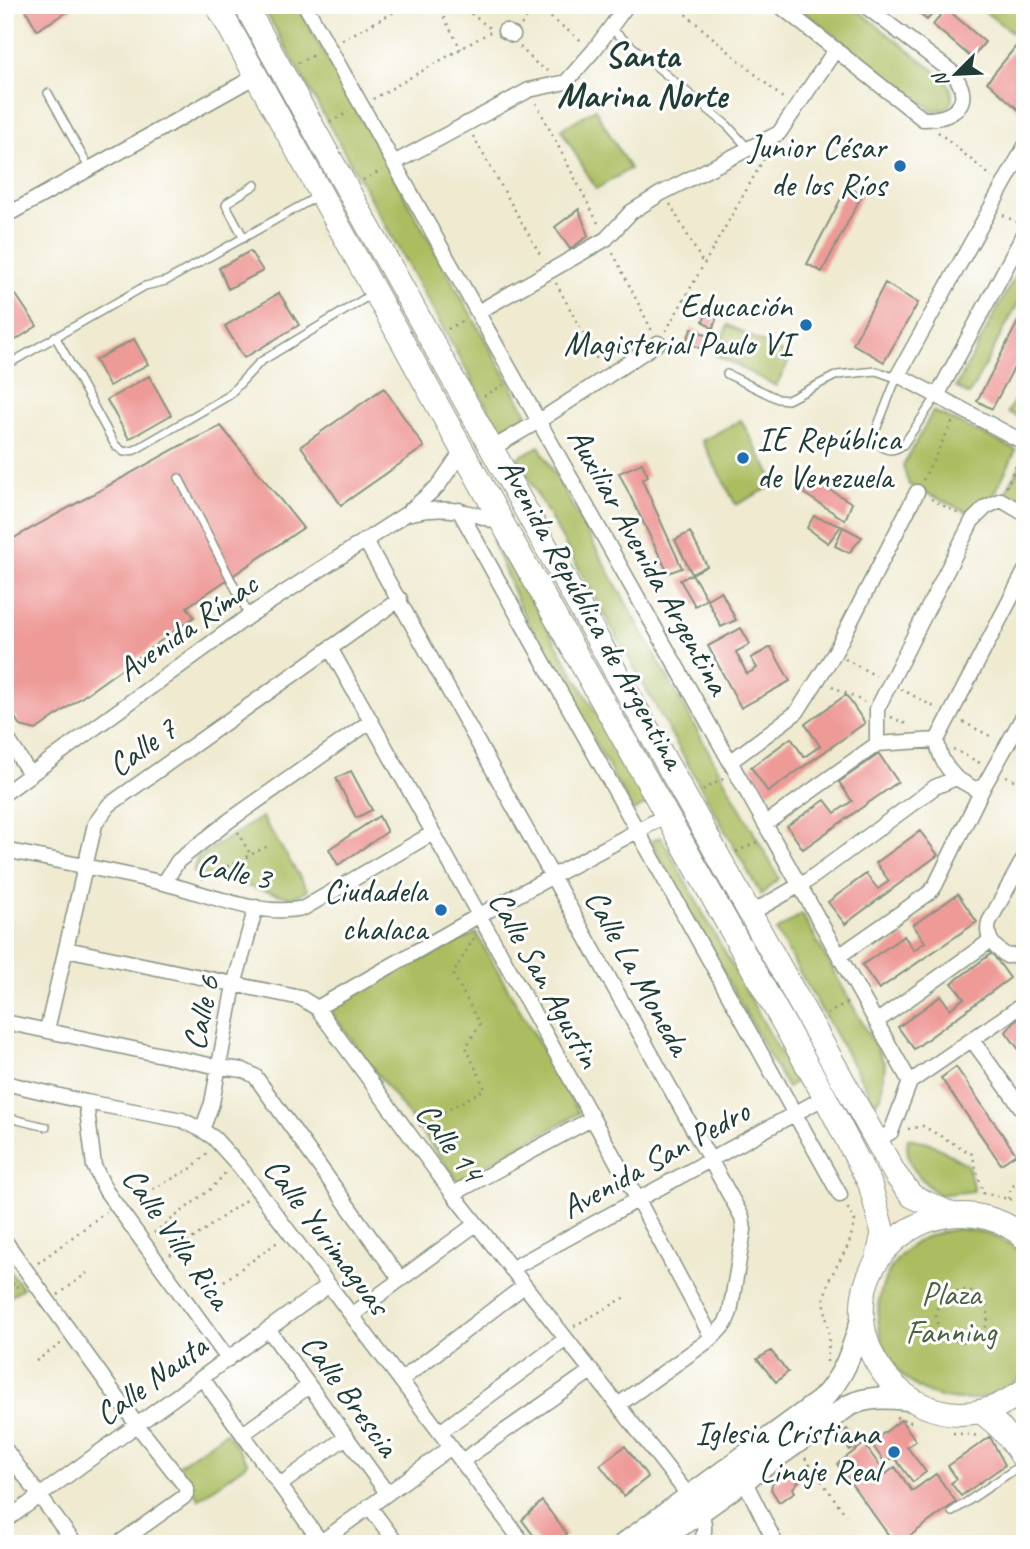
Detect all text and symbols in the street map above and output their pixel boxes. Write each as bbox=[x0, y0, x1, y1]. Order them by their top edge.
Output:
district label: Santa Marina Norte bbox=[557, 33, 729, 118]
north arrow bbox=[922, 38, 992, 108]
text: N bbox=[927, 67, 955, 91]
place label: Junior César de los Ríos bbox=[746, 126, 889, 206]
marker: Junior César de los Ríos bbox=[892, 158, 908, 174]
place label: Educación Magisterial Paulo VI bbox=[564, 285, 799, 365]
marker: Educación Magisterial Paulo VI bbox=[798, 317, 814, 333]
place label: IE República de Venezuela bbox=[757, 418, 902, 498]
street label: Auxiliar Avenida Argentina bbox=[558, 420, 741, 704]
street label: Avenida República de Argentina bbox=[489, 450, 696, 778]
marker: IE República de Venezuela bbox=[735, 450, 751, 466]
street label: Avenida Rímac bbox=[109, 563, 267, 691]
street label: Calle 7 bbox=[99, 707, 186, 786]
street label: Calle 3 bbox=[193, 843, 277, 900]
place label: Ciudadela chalaca bbox=[324, 870, 429, 950]
street label: Calle La Moneda bbox=[575, 882, 702, 1064]
street label: Calle San Agustin bbox=[479, 883, 611, 1076]
marker: Ciudadela chalaca bbox=[433, 902, 449, 918]
street label: Calle 6 bbox=[173, 971, 230, 1054]
street label: Avenida San Pedro bbox=[554, 1089, 758, 1228]
street label: Calle 14 bbox=[406, 1094, 496, 1193]
street label: Calle Yurimaguas bbox=[254, 1149, 401, 1325]
street label: Calle Villa Rica bbox=[113, 1159, 243, 1319]
park label: Plaza Fanning bbox=[906, 1273, 998, 1353]
street label: Calle Nauta bbox=[87, 1324, 217, 1435]
street label: Calle Brescia bbox=[291, 1325, 410, 1466]
place label: Iglesia Cristiana Linaje Real bbox=[695, 1412, 885, 1492]
marker: Iglesia Cristiana Linaje Real bbox=[886, 1444, 902, 1460]

